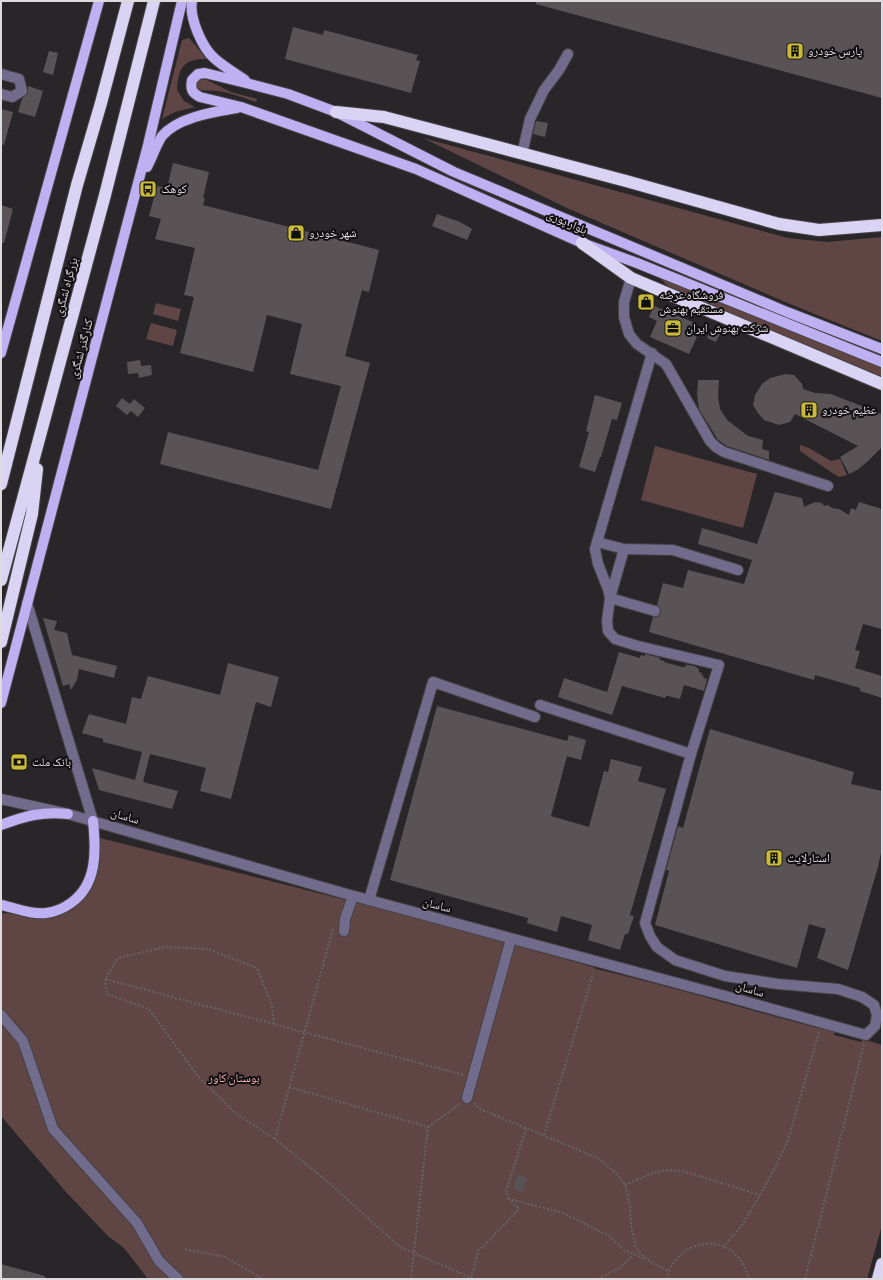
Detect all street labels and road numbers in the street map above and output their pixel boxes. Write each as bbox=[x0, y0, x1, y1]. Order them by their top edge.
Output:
street label: بلوار پوری bbox=[544, 208, 589, 238]
street label: بزرگراه لشگری bbox=[52, 256, 81, 318]
street label: کنارگذر لشگری bbox=[67, 318, 96, 381]
street label: ساسان bbox=[109, 806, 141, 827]
street label: ساسان bbox=[421, 895, 453, 916]
street label: ساسان bbox=[734, 979, 766, 1000]

